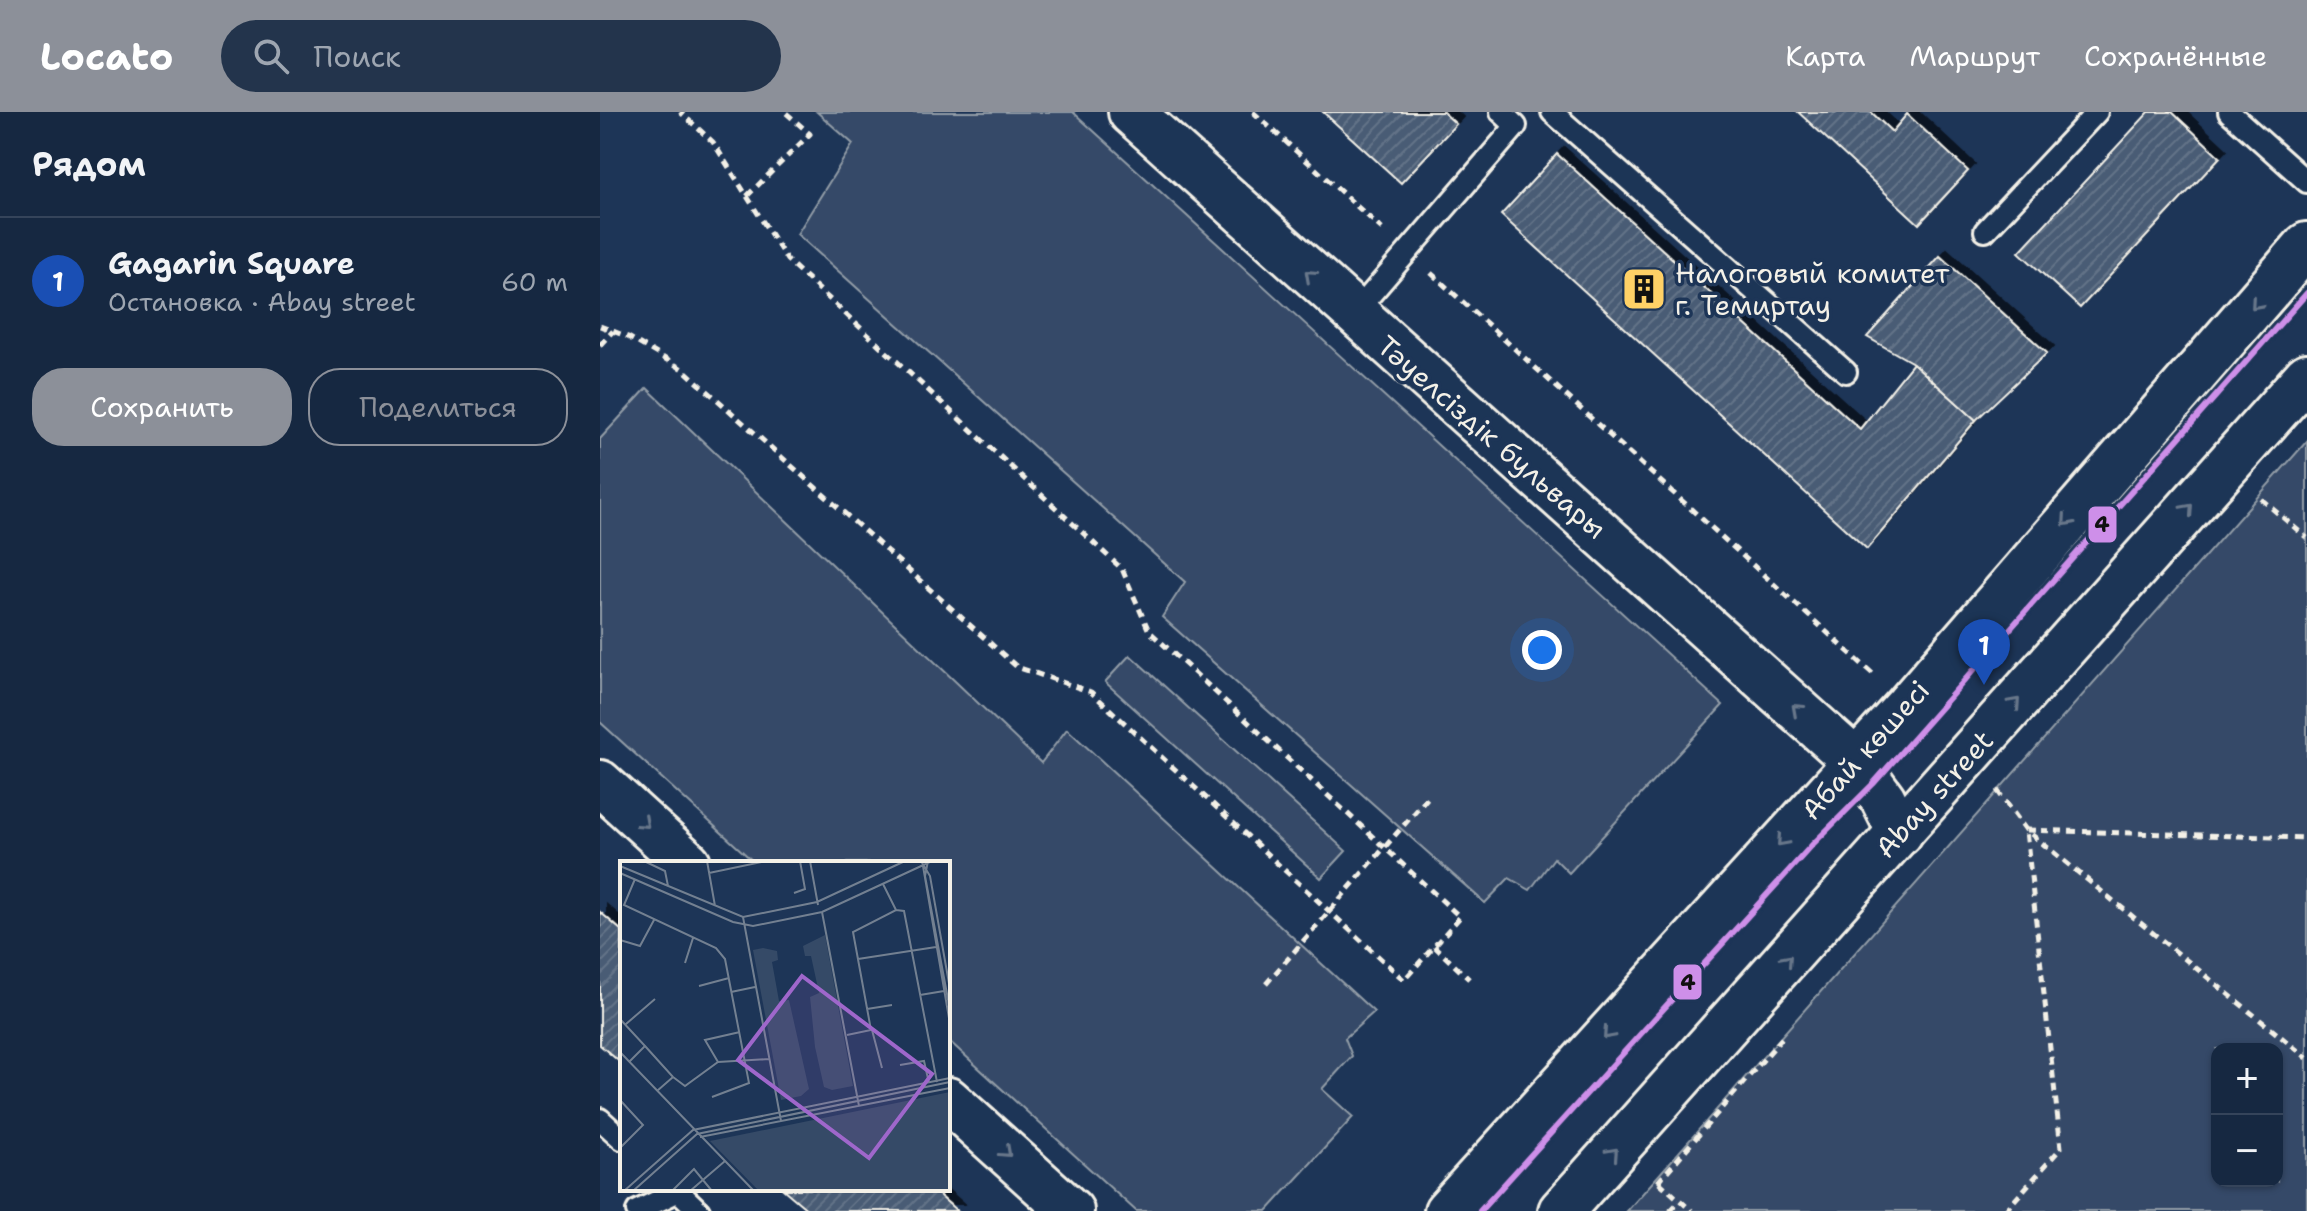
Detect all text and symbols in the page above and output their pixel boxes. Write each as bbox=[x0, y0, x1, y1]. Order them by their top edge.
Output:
search box bbox=[221, 20, 781, 92]
text: Locato bbox=[40, 31, 173, 82]
icon: search bbox=[249, 34, 293, 78]
text: Поиск bbox=[313, 36, 401, 77]
text: Карта bbox=[1785, 37, 1865, 75]
text: Маршрут bbox=[1909, 37, 2040, 75]
text: Сохранённые bbox=[2084, 37, 2267, 75]
text: Рядом bbox=[32, 141, 146, 187]
text: Gagarin Square bbox=[108, 243, 355, 284]
place label: Налоговый комитет г. Темиртау bbox=[1675, 254, 1950, 324]
text: 1 bbox=[52, 264, 64, 299]
text: 60 m bbox=[501, 264, 568, 299]
building icon: Налоговый комитет г. Темиртау bbox=[1620, 265, 1668, 313]
one-way arrow bbox=[1305, 270, 1319, 285]
text: Остановка · Abay street bbox=[108, 284, 416, 319]
one-way arrow bbox=[2251, 294, 2266, 309]
street label: Тәуелсіздік бульвары bbox=[1369, 327, 1615, 547]
button: Сохранить bbox=[32, 368, 292, 446]
button: Поделиться bbox=[308, 368, 568, 446]
one-way arrow bbox=[2179, 503, 2193, 518]
line badge: 4 bbox=[2087, 505, 2118, 544]
text: 4 bbox=[2094, 510, 2110, 539]
one-way arrow bbox=[2062, 512, 2077, 527]
pin: 1 bbox=[1958, 619, 2010, 685]
your location bbox=[1522, 630, 1562, 670]
street label: Абай көшесі bbox=[1792, 672, 1938, 828]
one-way arrow bbox=[2006, 697, 2020, 712]
one-way arrow bbox=[1792, 703, 1806, 718]
street label: Abay street bbox=[1866, 722, 2002, 866]
one-way arrow bbox=[634, 814, 649, 828]
one-way arrow bbox=[1777, 832, 1792, 846]
inset map bbox=[620, 861, 950, 1191]
one-way arrow bbox=[1777, 954, 1791, 969]
line badge: 4 bbox=[1672, 963, 1703, 1001]
text: 4 bbox=[1680, 968, 1696, 997]
one-way arrow bbox=[1603, 1024, 1618, 1039]
map controls bbox=[2211, 1043, 2283, 1187]
button: + bbox=[2211, 1043, 2283, 1115]
button: − bbox=[2211, 1115, 2283, 1187]
one-way arrow bbox=[996, 1143, 1011, 1157]
one-way arrow bbox=[1604, 1148, 1618, 1163]

